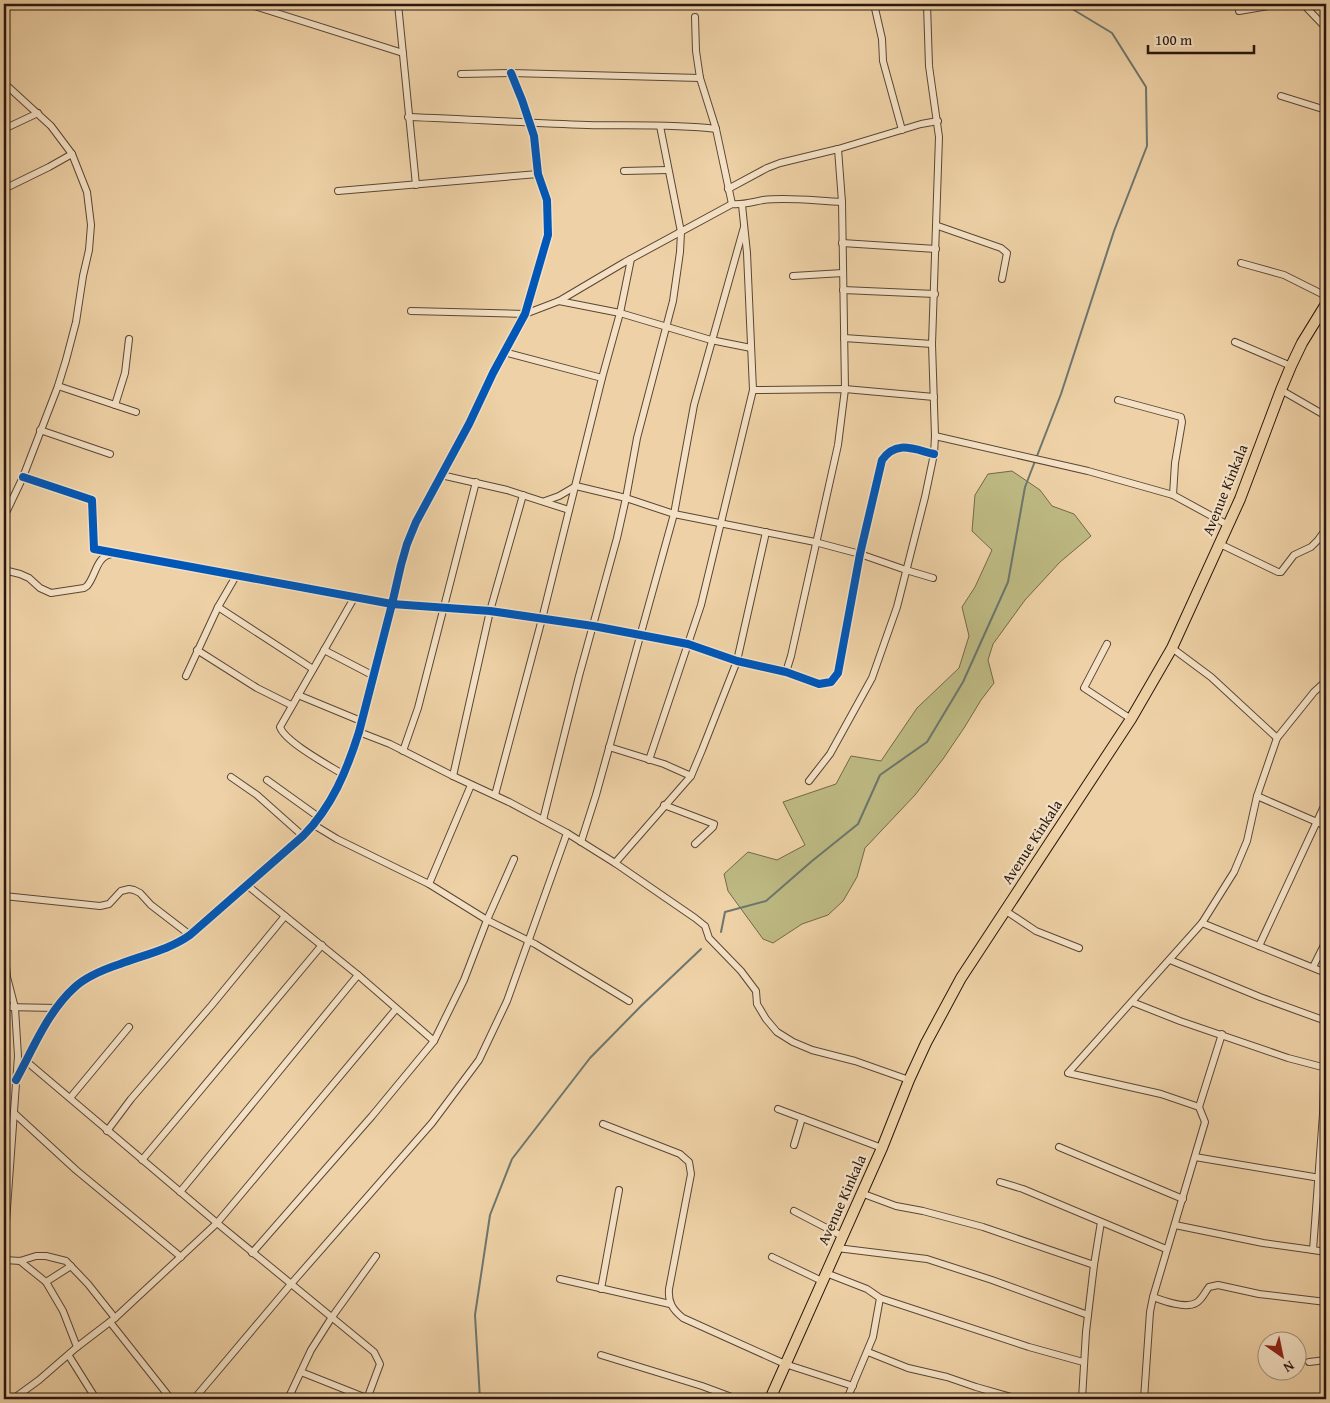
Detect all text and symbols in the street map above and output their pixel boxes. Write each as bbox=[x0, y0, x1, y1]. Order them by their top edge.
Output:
scale bar bbox=[1148, 22, 1254, 54]
text: 100 m bbox=[1155, 29, 1193, 50]
street label: Avenue Kinkala bbox=[1197, 441, 1252, 539]
street label: Avenue Kinkala bbox=[996, 795, 1067, 888]
street label: Avenue Kinkala bbox=[812, 1151, 871, 1248]
north arrow bbox=[1258, 1330, 1308, 1380]
text: N bbox=[1279, 1356, 1298, 1378]

